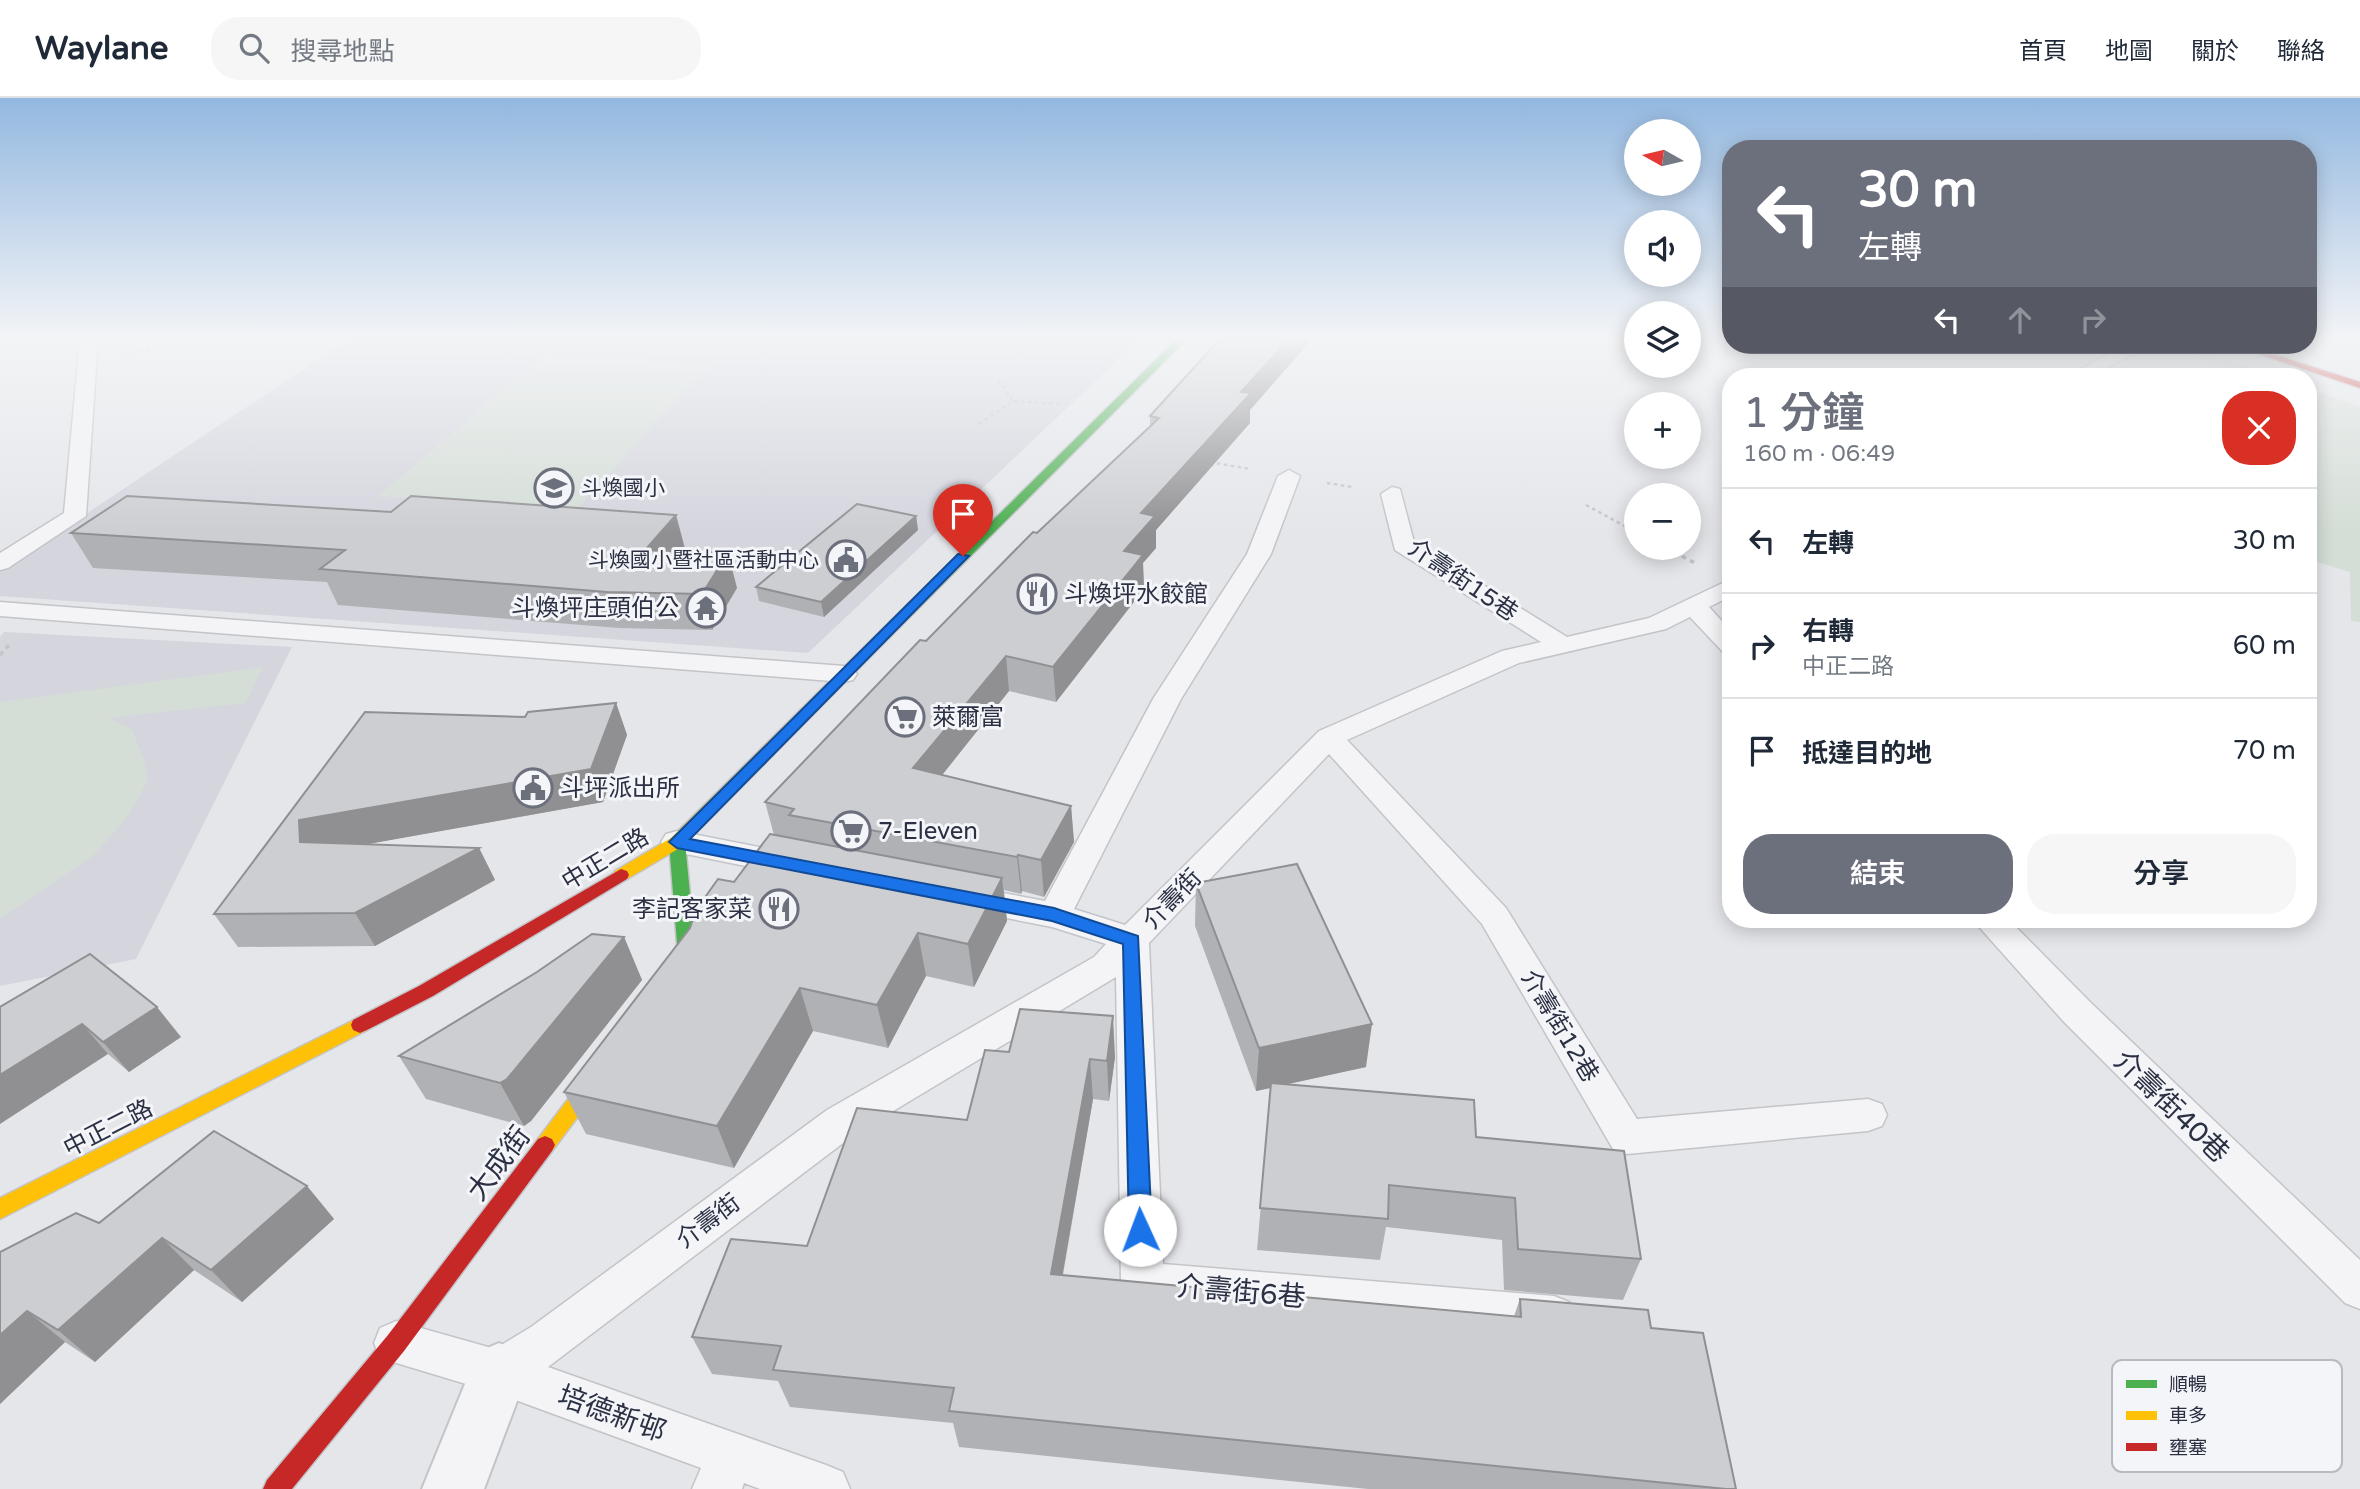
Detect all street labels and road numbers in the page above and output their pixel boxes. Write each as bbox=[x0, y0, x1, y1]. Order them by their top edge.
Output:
street label: 介壽街15巷 bbox=[1402, 533, 1523, 628]
street label: 中正二路 bbox=[557, 822, 654, 897]
street label: 介壽街 bbox=[1137, 863, 1208, 935]
street label: 介壽街12巷 bbox=[1515, 965, 1604, 1088]
street label: 介壽街40巷 bbox=[2107, 1043, 2236, 1170]
street label: 中正二路 bbox=[59, 1094, 158, 1163]
street label: 大成街 bbox=[460, 1120, 538, 1207]
street label: 介壽街 bbox=[671, 1188, 746, 1255]
street label: 介壽街6巷 bbox=[1175, 1269, 1307, 1315]
street label: 培德新邨 bbox=[553, 1379, 670, 1449]

